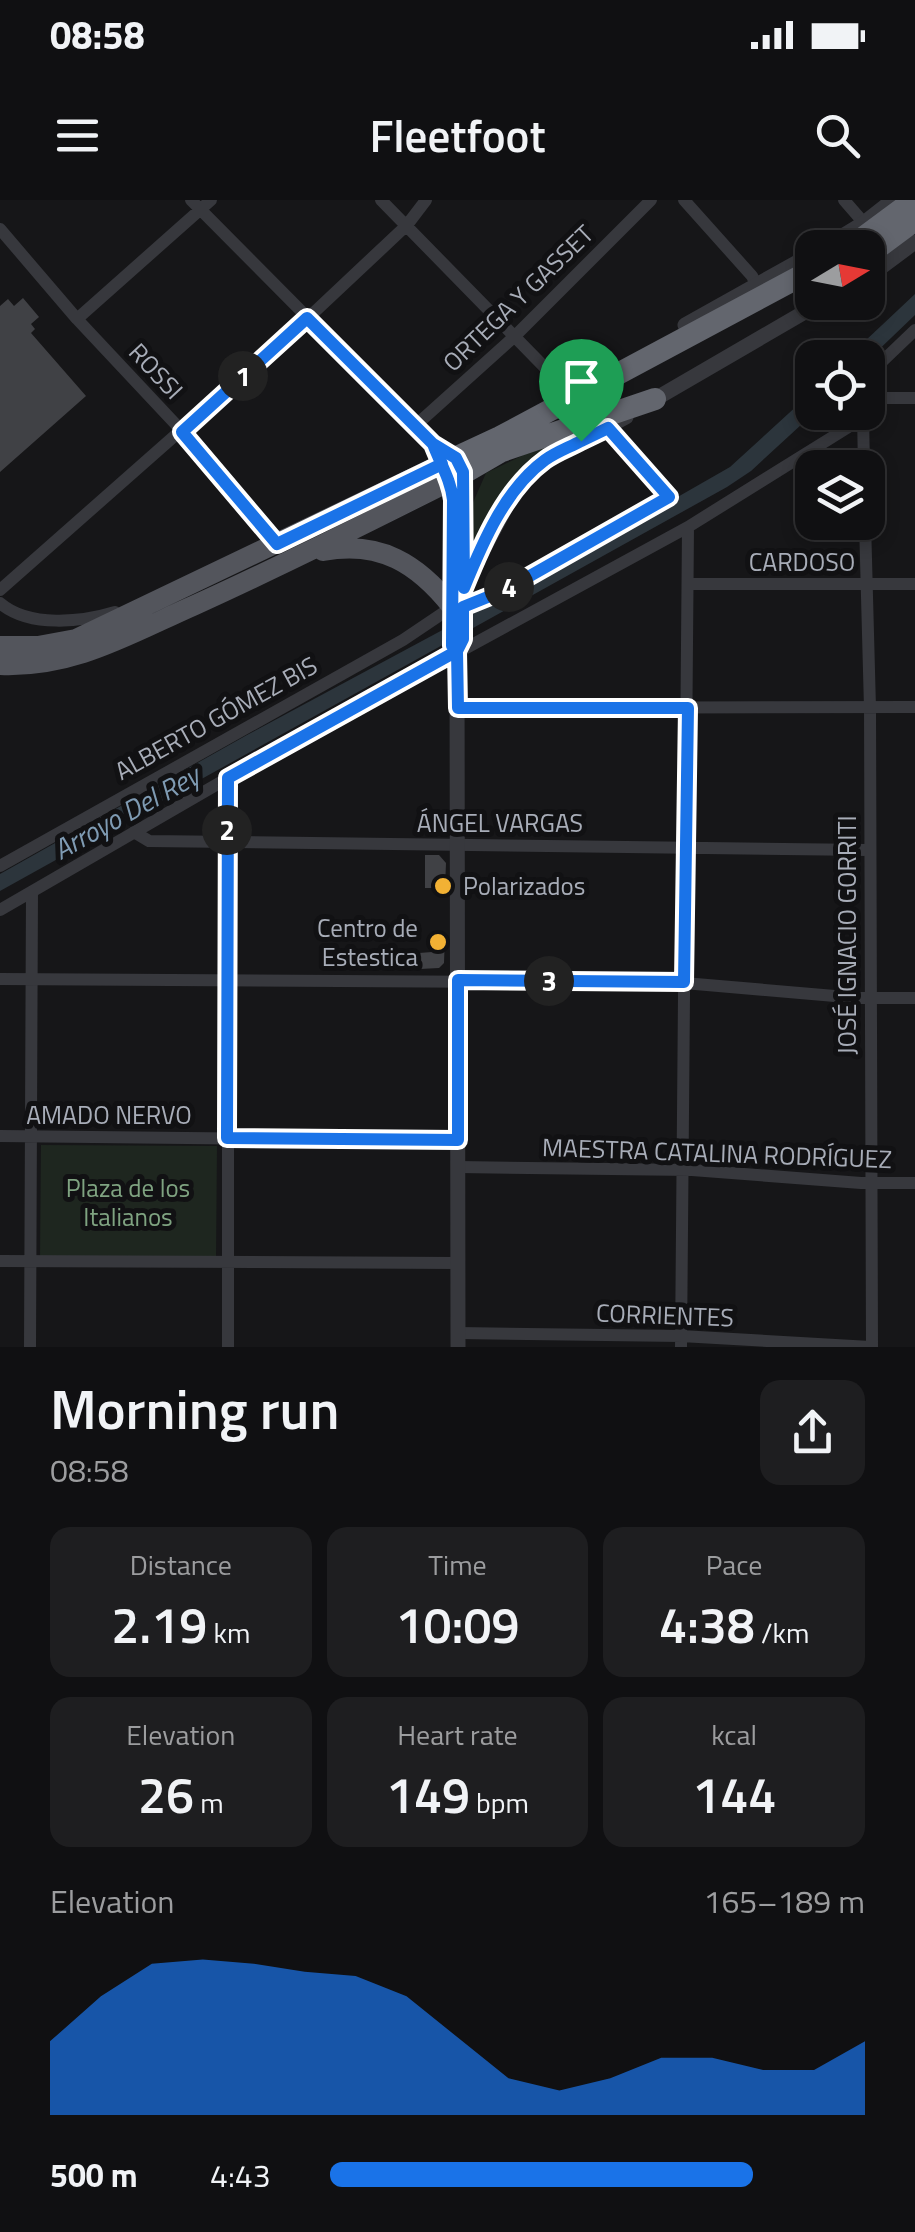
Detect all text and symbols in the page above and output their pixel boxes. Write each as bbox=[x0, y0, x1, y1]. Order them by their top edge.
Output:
text: 08:58 bbox=[50, 6, 145, 64]
text: Fleetfoot bbox=[369, 101, 546, 169]
icon: menu bbox=[50, 108, 105, 163]
icon: search bbox=[810, 108, 865, 163]
street label: ORTEGA Y GASSET bbox=[434, 216, 602, 380]
north arrow bbox=[795, 230, 885, 320]
map controls bbox=[795, 230, 885, 540]
street label: ROSSI bbox=[120, 334, 192, 408]
pin bbox=[539, 339, 624, 442]
button: locate bbox=[795, 340, 885, 430]
pin: 1 bbox=[218, 351, 268, 401]
text: 1 bbox=[235, 354, 251, 397]
icon: arrive bbox=[554, 354, 609, 409]
button: layers bbox=[795, 450, 885, 540]
street label: CARDOSO bbox=[749, 543, 855, 581]
pin: 4 bbox=[484, 562, 534, 612]
text: 4 bbox=[501, 565, 517, 608]
street label: ALBERTO GÓMEZ BIS bbox=[108, 646, 324, 790]
water label: Arroyo Del Rey bbox=[45, 752, 210, 870]
street label: ÁNGEL VARGAS bbox=[417, 804, 583, 842]
pin: 2 bbox=[202, 805, 252, 855]
text: 2 bbox=[219, 808, 235, 851]
street label: JOSÉ IGNACIO GORRITI bbox=[828, 815, 866, 1055]
place label: Polarizados bbox=[463, 867, 585, 905]
marker: Polarizados bbox=[432, 875, 454, 897]
place label: Centro de Estestica bbox=[317, 909, 418, 976]
marker: Centro de Estestica bbox=[427, 931, 449, 953]
pin: 3 bbox=[524, 956, 574, 1006]
text: 3 bbox=[541, 959, 557, 1002]
street label: AMADO NERVO bbox=[26, 1096, 192, 1134]
street label: MAESTRA CATALINA RODRÍGUEZ bbox=[541, 1128, 893, 1178]
park label: Plaza de los Italianos bbox=[66, 1169, 190, 1236]
street label: CORRIENTES bbox=[595, 1294, 735, 1336]
text: Morning run bbox=[50, 1367, 339, 1450]
button: share bbox=[760, 1380, 865, 1485]
text: 08:58 bbox=[50, 1446, 129, 1494]
text: Distance bbox=[130, 1543, 232, 1586]
text: Time bbox=[428, 1543, 487, 1586]
text: Pace bbox=[706, 1543, 763, 1586]
text: 2.19 bbox=[111, 1586, 207, 1662]
text: 10:09 bbox=[396, 1586, 519, 1662]
text: 4:38 bbox=[659, 1586, 755, 1662]
text: km bbox=[207, 1611, 250, 1654]
text: /km bbox=[755, 1611, 809, 1654]
text: Elevation bbox=[126, 1713, 235, 1756]
text: Heart rate bbox=[397, 1713, 518, 1756]
text: kcal bbox=[711, 1713, 757, 1756]
text: 26 bbox=[138, 1756, 194, 1832]
text: 149 bbox=[386, 1756, 470, 1832]
text: 144 bbox=[692, 1756, 776, 1832]
text: m bbox=[194, 1781, 224, 1824]
text: bpm bbox=[470, 1781, 529, 1824]
text: Elevation bbox=[50, 1877, 174, 1925]
text: 165–189 m bbox=[703, 1877, 865, 1925]
text: 500 m bbox=[50, 2151, 138, 2199]
text: 4:43 bbox=[210, 2151, 271, 2199]

